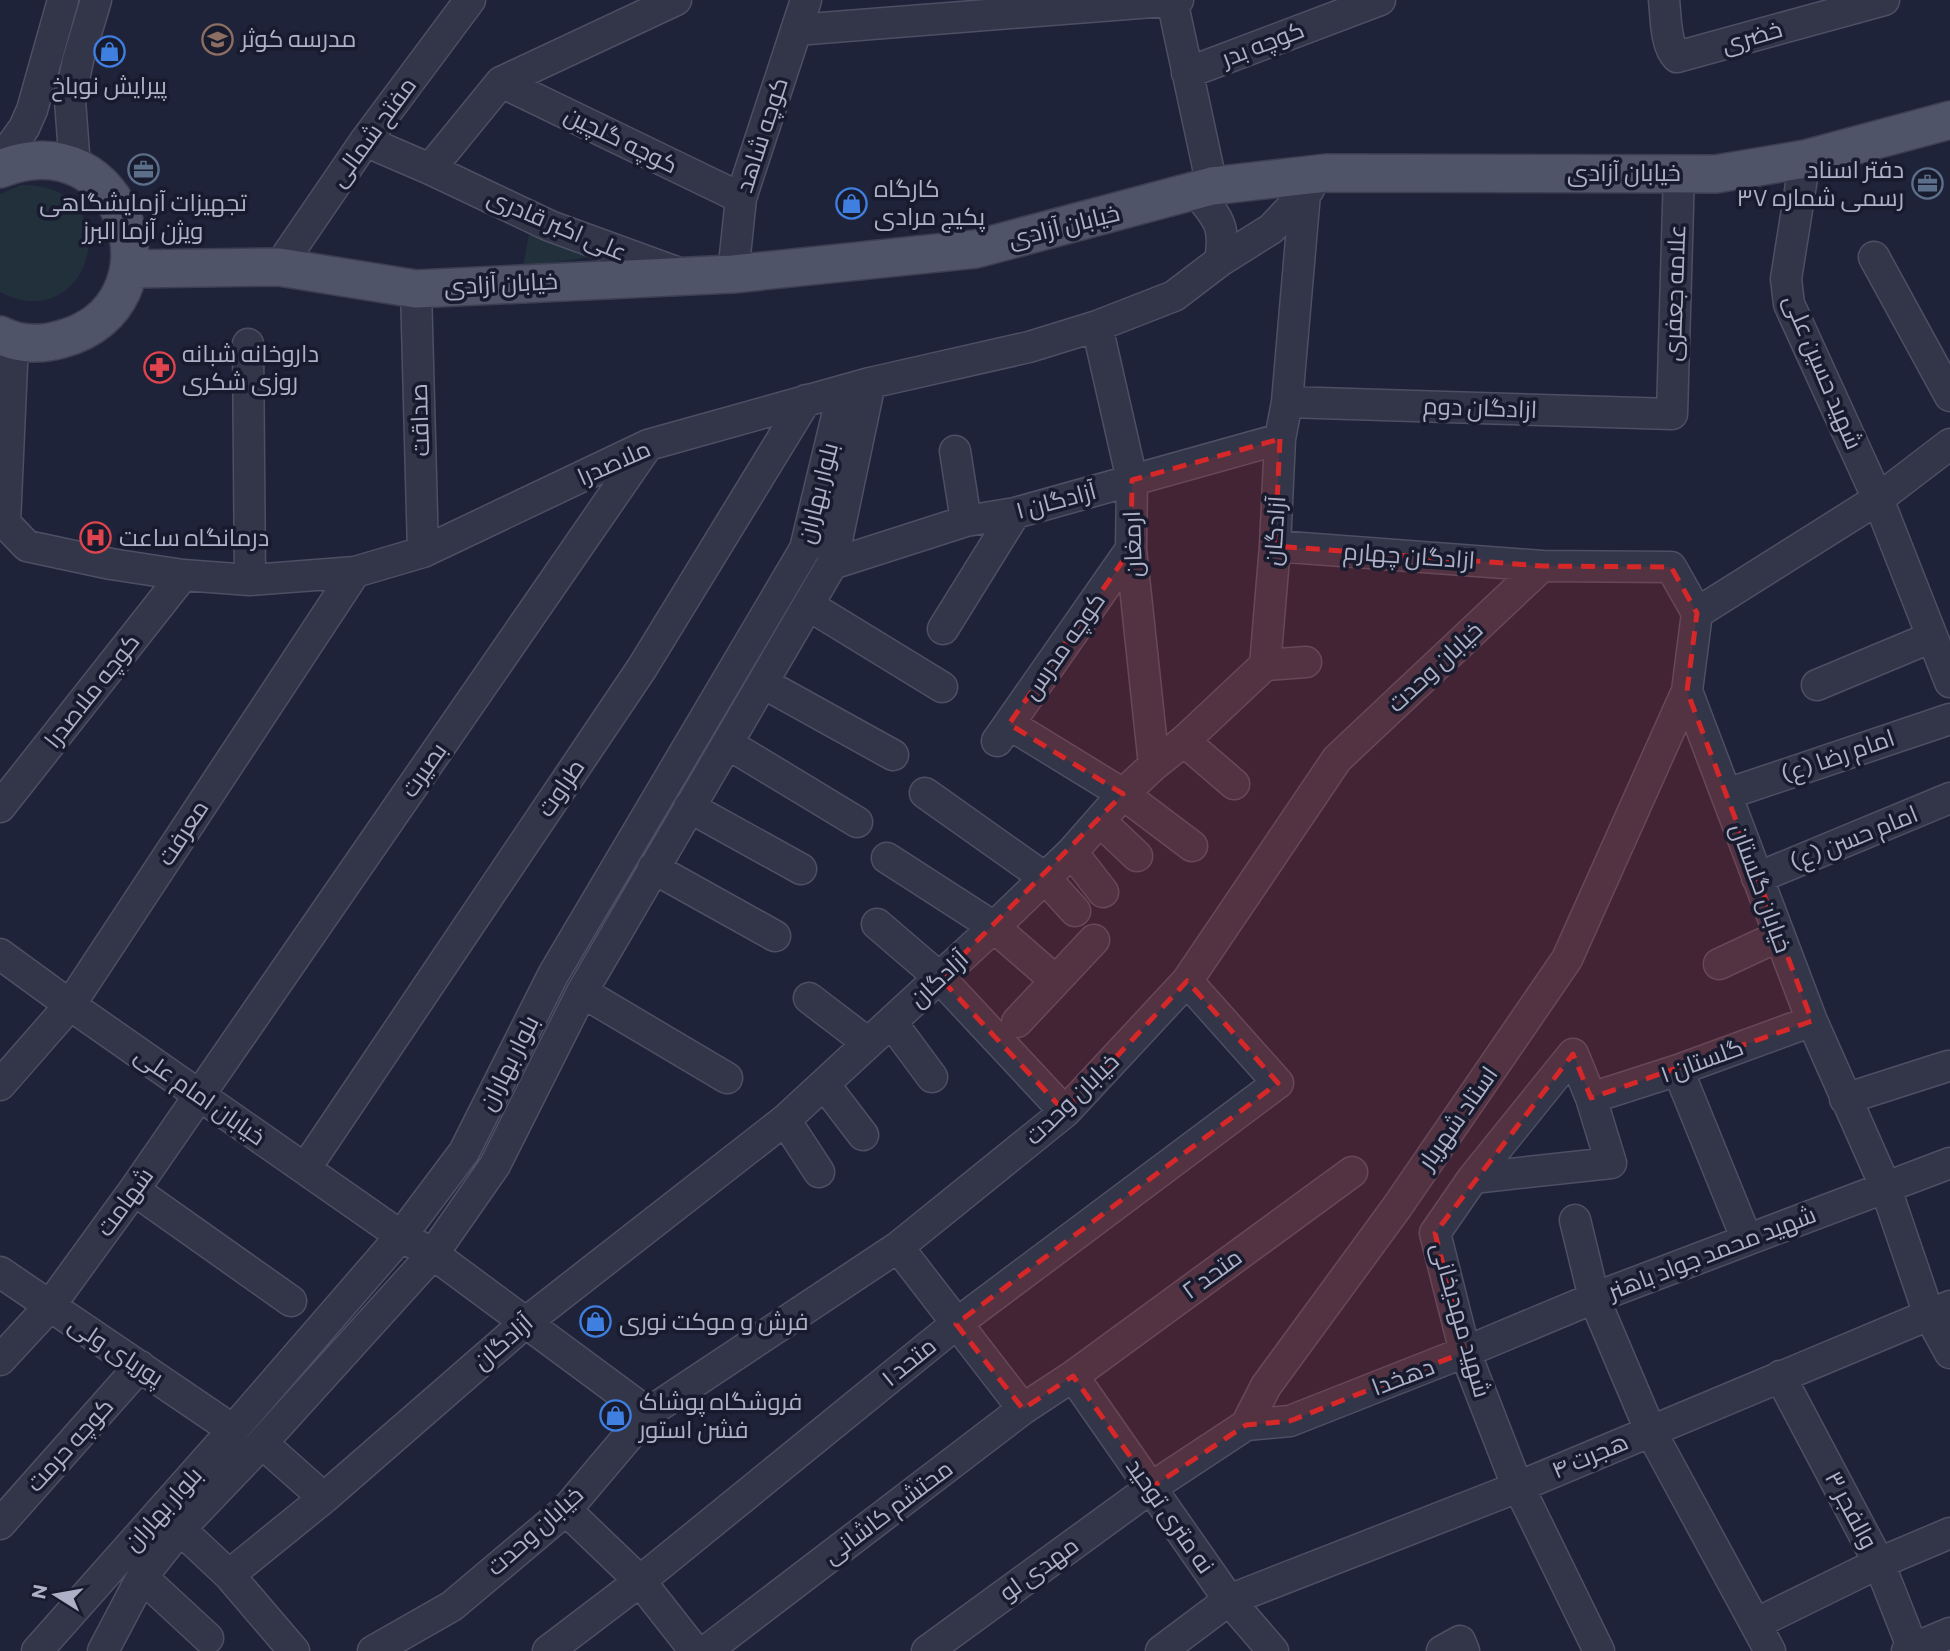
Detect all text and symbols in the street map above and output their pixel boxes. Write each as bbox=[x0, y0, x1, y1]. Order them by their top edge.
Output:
street label: خضری bbox=[1718, 13, 1786, 59]
street label: کوچه بدر bbox=[1215, 14, 1309, 75]
school or university icon: مدرسه کوثر bbox=[201, 22, 235, 56]
place label: مدرسه کوثر bbox=[239, 23, 356, 52]
shop icon: پیرایش نوباخ bbox=[92, 35, 126, 69]
place label: پیرایش نوباخ bbox=[51, 70, 167, 102]
street label: مفتح شمالی bbox=[322, 71, 424, 193]
street label: کوچه شاهد bbox=[728, 73, 796, 197]
street label: کوچه گلچین bbox=[559, 99, 683, 181]
office icon: تجهیزات آزمایشگاهی ویژن آزما البرز bbox=[126, 152, 160, 186]
place label: دفتر اسناد رسمی شماره ۳۷ bbox=[1737, 154, 1904, 212]
street label: خیابان آزادی bbox=[1567, 157, 1681, 187]
office icon: دفتر اسناد رسمی شماره ۳۷ bbox=[1910, 167, 1944, 201]
place label: کارگاه پکیج مرادی bbox=[874, 173, 986, 233]
street label: علی اکبر قادری bbox=[483, 181, 632, 267]
shop icon: کارگاه پکیج مرادی bbox=[834, 186, 868, 220]
place label: تجهیزات آزمایشگاهی ویژن آزما البرز bbox=[39, 187, 247, 245]
street label: خیابان آزادی bbox=[1005, 197, 1123, 253]
street label: علامه جعفری bbox=[1657, 224, 1691, 362]
street label: خیابان آزادی bbox=[443, 265, 559, 301]
street label: شهید حسین علی bbox=[1778, 290, 1870, 454]
place label: داروخانه شبانه روزی شکری bbox=[182, 338, 319, 396]
pharmacy icon: داروخانه شبانه روزی شکری bbox=[142, 351, 176, 385]
street label: صداقت bbox=[403, 383, 434, 457]
street label: ازادگان دوم bbox=[1422, 390, 1538, 426]
street label: ملاصدرا bbox=[572, 433, 654, 490]
street label: بلوار بهاران bbox=[790, 439, 844, 546]
street label: آزادگان ۱ bbox=[1012, 475, 1100, 525]
street label: آزادگان bbox=[1257, 494, 1291, 567]
street label: ارمغان bbox=[1116, 510, 1148, 578]
hospital icon: درمانگاه ساعت bbox=[79, 521, 113, 555]
place label: درمانگاه ساعت bbox=[119, 522, 269, 551]
street label: ازادگان چهارم bbox=[1342, 535, 1476, 577]
street label: کوچه مدرس bbox=[1015, 586, 1113, 706]
street label: خیابان وحدت bbox=[1380, 614, 1488, 718]
street label: کوچه ملاصدرا bbox=[37, 627, 147, 755]
street label: امام رضا (ع) bbox=[1777, 722, 1899, 790]
street label: بصیرت bbox=[394, 736, 452, 802]
street label: طراوت bbox=[530, 753, 590, 822]
street label: معرفت bbox=[150, 794, 214, 870]
street label: امام حسن (ع) bbox=[1785, 798, 1923, 878]
street label: خیابان گلستان bbox=[1725, 819, 1799, 957]
street label: آزادگان bbox=[902, 943, 975, 1013]
street label: بلوار بهاران bbox=[471, 1010, 545, 1115]
street label: گلستان ۱ bbox=[1656, 1031, 1747, 1089]
street label: خیابان امام علی bbox=[128, 1039, 272, 1153]
street label: خیابان وحدت bbox=[1018, 1046, 1125, 1151]
street label: استاد شهریار bbox=[1410, 1060, 1504, 1177]
street label: شهامت bbox=[89, 1161, 159, 1242]
street label: شهید محمد جواد باهنر bbox=[1602, 1199, 1820, 1306]
street label: شهید مهدیخانی bbox=[1426, 1239, 1498, 1401]
street label: متحد ۲ bbox=[1175, 1241, 1247, 1304]
shop icon: فرش و موکت نوری bbox=[579, 1305, 613, 1339]
place label: فرش و موکت نوری bbox=[619, 1306, 809, 1336]
street label: آزادگان bbox=[466, 1307, 539, 1376]
street label: پوریای ولی bbox=[62, 1308, 170, 1394]
street label: متحد ۱ bbox=[875, 1330, 941, 1392]
street label: دهخدا bbox=[1367, 1351, 1438, 1401]
place label: فروشگاه پوشاک فشن استور bbox=[637, 1386, 802, 1444]
street label: کوچه حرمت bbox=[19, 1391, 121, 1499]
shop icon: فروشگاه پوشاک فشن استور bbox=[599, 1399, 633, 1433]
street label: هجرت ۴ bbox=[1547, 1426, 1632, 1484]
street label: نه متری توحید bbox=[1120, 1452, 1222, 1579]
street label: محتشم کاشانی bbox=[817, 1453, 959, 1571]
street label: بلوار بهاران bbox=[117, 1460, 208, 1557]
street label: والفجر ۳ bbox=[1820, 1465, 1885, 1553]
street label: خیابان وحدت bbox=[480, 1479, 589, 1581]
street label: مهدی لو bbox=[993, 1529, 1084, 1607]
north arrow bbox=[21, 1560, 91, 1630]
text: N bbox=[26, 1582, 51, 1601]

